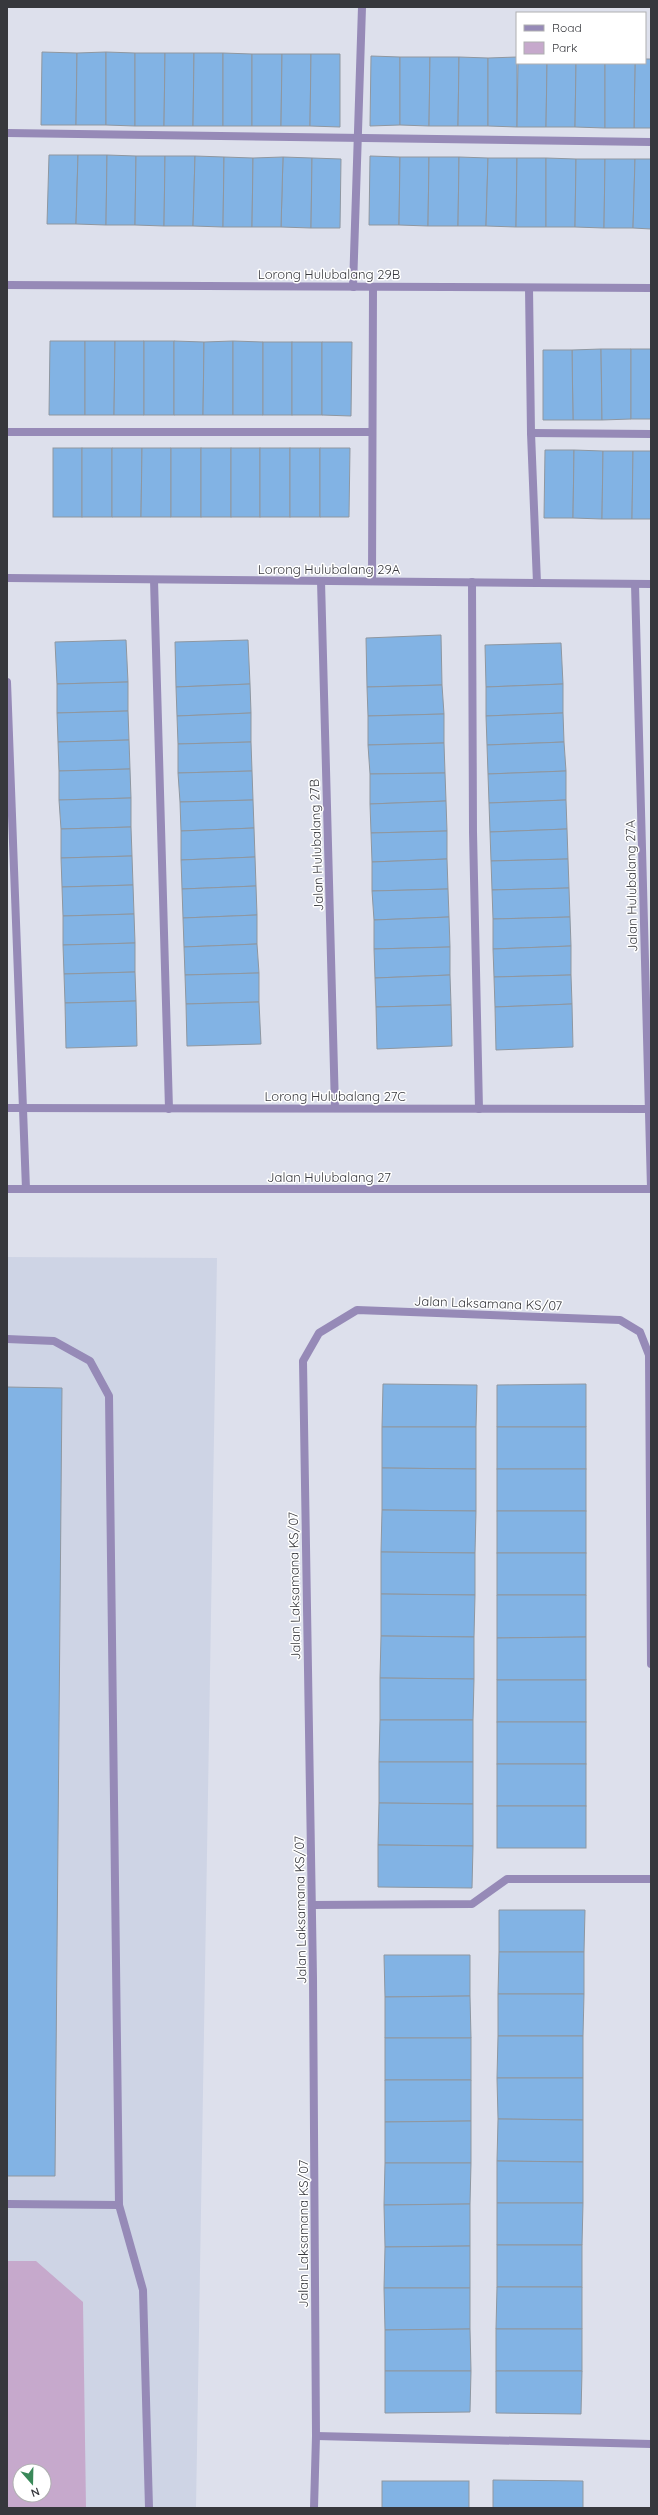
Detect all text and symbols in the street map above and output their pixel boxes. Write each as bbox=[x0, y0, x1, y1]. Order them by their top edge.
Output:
legend bbox=[516, 12, 646, 64]
text: Road bbox=[552, 20, 582, 35]
text: Park bbox=[552, 40, 577, 55]
street label: Lorong Hulubalang 29B bbox=[258, 266, 400, 282]
street label: Lorong Hulubalang 29A bbox=[258, 561, 401, 577]
street label: Jalan Hulubalang 27B bbox=[306, 779, 326, 911]
street label: Jalan Hulubalang 27A bbox=[622, 819, 640, 952]
street label: Lorong Hulubalang 27C bbox=[264, 1088, 406, 1104]
street label: Jalan Hulubalang 27 bbox=[267, 1169, 391, 1185]
street label: Jalan Laksamana KS/07 bbox=[414, 1292, 563, 1314]
street label: Jalan Laksamana KS/07 bbox=[285, 1511, 303, 1660]
street label: Jalan Laksamana KS/07 bbox=[291, 1835, 309, 1984]
street label: Jalan Laksamana KS/07 bbox=[295, 2160, 311, 2308]
north arrow bbox=[12, 2463, 52, 2503]
text: N bbox=[29, 2484, 42, 2500]

